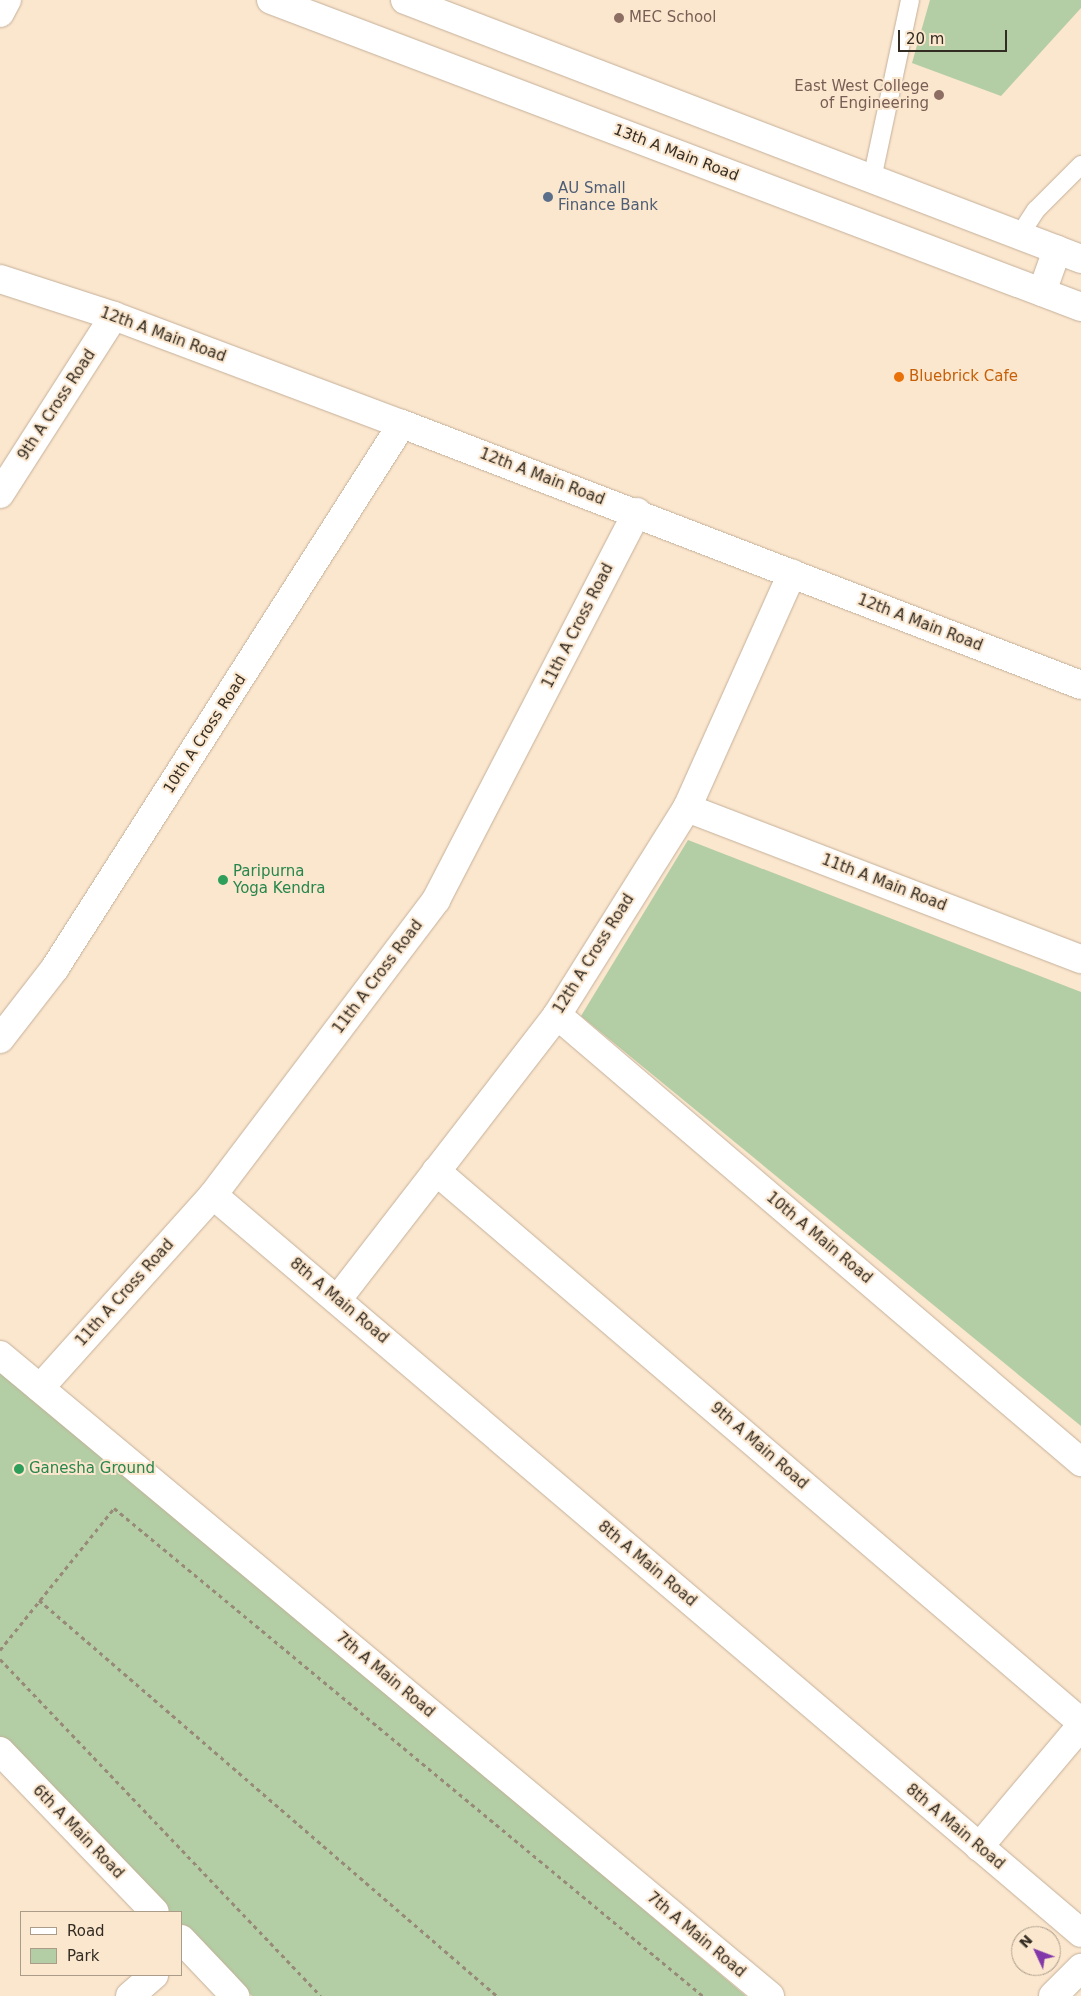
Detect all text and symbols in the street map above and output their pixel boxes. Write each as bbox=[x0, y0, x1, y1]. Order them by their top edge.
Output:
place label: MEC School bbox=[629, 9, 716, 27]
marker: MEC School bbox=[613, 12, 625, 24]
scale bar bbox=[901, 20, 1010, 52]
text: 20 m bbox=[906, 30, 944, 48]
place label: East West College of Engineering bbox=[794, 77, 929, 112]
marker: East West College of Engineering bbox=[933, 89, 945, 101]
street label: 13th A Main Road bbox=[611, 121, 741, 185]
place label: AU Small Finance Bank bbox=[558, 179, 658, 214]
marker: AU Small Finance Bank bbox=[542, 191, 554, 203]
street label: 12th A Main Road bbox=[98, 304, 228, 366]
street label: 9th A Cross Road bbox=[15, 346, 99, 464]
place label: Bluebrick Cafe bbox=[909, 368, 1018, 386]
marker: Bluebrick Cafe bbox=[893, 371, 905, 383]
street label: 12th A Main Road bbox=[477, 445, 607, 509]
street label: 11th A Cross Road bbox=[539, 561, 617, 691]
street label: 12th A Main Road bbox=[855, 591, 985, 655]
street label: 10th A Cross Road bbox=[160, 671, 250, 797]
street label: 11th A Main Road bbox=[819, 851, 949, 915]
place label: Paripurna Yoga Kendra bbox=[233, 862, 326, 897]
marker: Paripurna Yoga Kendra bbox=[217, 874, 229, 886]
street label: 12th A Cross Road bbox=[550, 891, 638, 1017]
street label: 11th A Cross Road bbox=[329, 917, 427, 1037]
street label: 10th A Main Road bbox=[762, 1189, 876, 1287]
street label: 11th A Cross Road bbox=[72, 1236, 178, 1350]
street label: 8th A Main Road bbox=[286, 1255, 392, 1347]
street label: 9th A Main Road bbox=[707, 1399, 811, 1493]
place label: Ganesha Ground bbox=[29, 1460, 155, 1478]
marker: Ganesha Ground bbox=[13, 1463, 25, 1475]
street label: 8th A Main Road bbox=[594, 1518, 700, 1610]
street label: 7th A Main Road bbox=[332, 1629, 438, 1721]
street label: 8th A Main Road bbox=[902, 1781, 1008, 1873]
street label: 6th A Main Road bbox=[29, 1782, 127, 1882]
street label: 7th A Main Road bbox=[643, 1889, 749, 1981]
legend bbox=[20, 1911, 182, 1976]
text: Road bbox=[67, 1922, 105, 1940]
north arrow bbox=[1011, 1926, 1061, 1976]
text: N bbox=[1016, 1932, 1036, 1951]
text: Park bbox=[67, 1947, 99, 1965]

